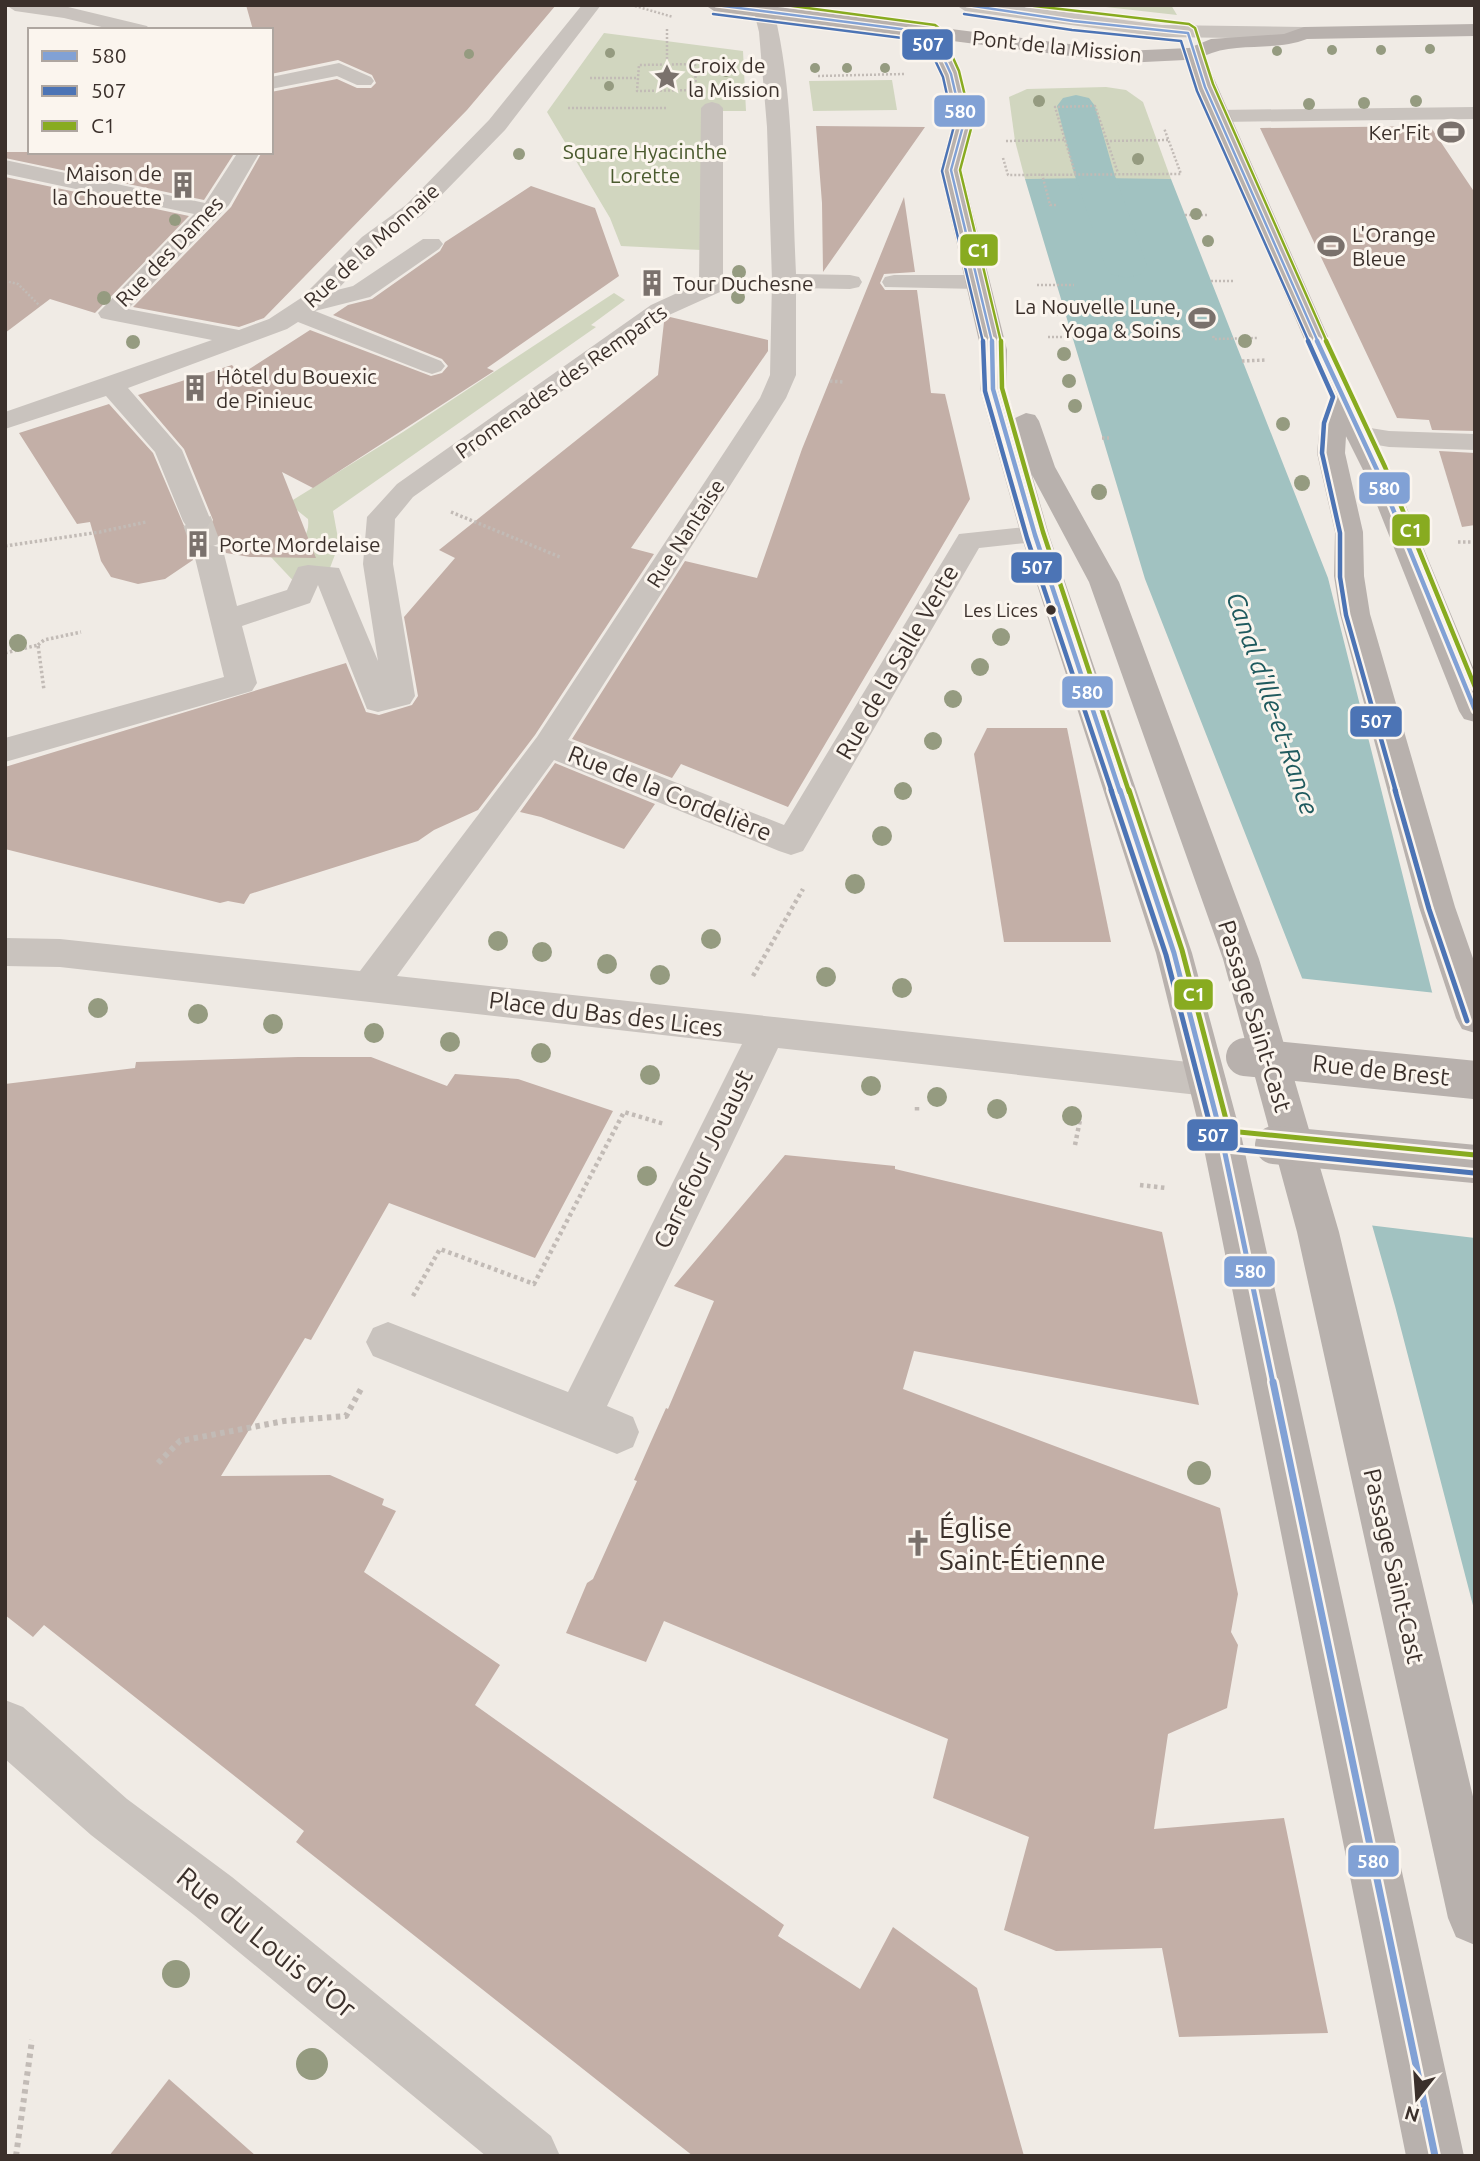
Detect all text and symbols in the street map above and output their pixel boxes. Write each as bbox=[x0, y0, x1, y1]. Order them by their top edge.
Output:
street label: Pont de la Mission bbox=[971, 25, 1143, 67]
legend bbox=[28, 28, 273, 154]
line badge: 507 bbox=[901, 28, 954, 61]
text: 507 bbox=[912, 33, 944, 55]
text: 580 bbox=[91, 43, 127, 67]
place label: Croix de la Mission bbox=[688, 53, 780, 101]
place icon: Croix de la Mission bbox=[652, 62, 682, 92]
text: 507 bbox=[91, 78, 127, 102]
line badge: 580 bbox=[933, 94, 986, 128]
text: 580 bbox=[944, 100, 976, 122]
text: C1 bbox=[91, 113, 116, 137]
sports icon: Ker'Fit bbox=[1436, 117, 1466, 147]
place label: Ker'Fit bbox=[1368, 120, 1430, 144]
park label: Square Hyacinthe Lorette bbox=[563, 139, 727, 187]
place label: Maison de la Chouette bbox=[52, 161, 162, 209]
building icon: Maison de la Chouette bbox=[168, 170, 198, 200]
street label: Rue de la Monnaie bbox=[299, 178, 443, 312]
street label: Rue des Dames bbox=[110, 191, 228, 311]
place label: L'Orange Bleue bbox=[1352, 222, 1436, 270]
sports icon: L'Orange Bleue bbox=[1316, 231, 1346, 261]
line badge: C1 bbox=[959, 233, 999, 267]
text: C1 bbox=[968, 239, 990, 261]
building icon: Tour Duchesne bbox=[637, 268, 667, 298]
place label: Tour Duchesne bbox=[673, 271, 814, 295]
place label: La Nouvelle Lune, Yoga & Soins bbox=[1015, 294, 1181, 342]
street label: Promenades des Remparts bbox=[451, 299, 671, 463]
sports icon: La Nouvelle Lune, Yoga & Soins bbox=[1187, 303, 1217, 333]
place label: Hôtel du Bouexic de Pinieuc bbox=[216, 364, 377, 412]
building icon: Hôtel du Bouexic de Pinieuc bbox=[180, 373, 210, 403]
line badge: 580 bbox=[1358, 471, 1411, 505]
street label: Rue Nantaise bbox=[641, 474, 729, 592]
text: 580 bbox=[1368, 477, 1400, 499]
line badge: C1 bbox=[1391, 513, 1431, 547]
text: C1 bbox=[1400, 519, 1422, 541]
building icon: Porte Mordelaise bbox=[183, 529, 213, 559]
place label: Porte Mordelaise bbox=[219, 532, 381, 556]
line badge: 507 bbox=[1010, 551, 1063, 584]
text: 507 bbox=[1021, 556, 1053, 578]
street label: Rue de la Salle Verte bbox=[830, 560, 964, 764]
water label: Canal d'Ille-et-Rance bbox=[1221, 588, 1325, 818]
place label: Les Lices bbox=[963, 599, 1038, 621]
marker: Les Lices bbox=[1044, 603, 1058, 617]
line badge: 580 bbox=[1061, 675, 1114, 709]
text: 580 bbox=[1071, 681, 1103, 703]
line badge: 507 bbox=[1349, 705, 1403, 738]
text: 507 bbox=[1360, 710, 1392, 732]
street label: Rue de la Cordelière bbox=[564, 740, 776, 846]
street label: Passage Saint-Cast bbox=[1213, 917, 1297, 1116]
line badge: C1 bbox=[1173, 978, 1214, 1011]
text: C1 bbox=[1183, 983, 1205, 1005]
street label: Place du Bas des Lices bbox=[487, 986, 725, 1042]
street label: Rue de Brest bbox=[1311, 1049, 1451, 1091]
street label: Carrefour Jouaust bbox=[648, 1065, 758, 1253]
line badge: 507 bbox=[1186, 1118, 1239, 1152]
text: 507 bbox=[1197, 1124, 1229, 1146]
line badge: 580 bbox=[1223, 1255, 1276, 1288]
text: 580 bbox=[1234, 1260, 1266, 1282]
street label: Passage Saint-Cast bbox=[1358, 1466, 1430, 1667]
place label: Église Saint-Étienne bbox=[939, 1511, 1106, 1575]
church icon: Église Saint-Étienne bbox=[903, 1528, 933, 1558]
line badge: 580 bbox=[1347, 1844, 1400, 1878]
text: 580 bbox=[1357, 1850, 1389, 1872]
street label: Rue du Louis d'Or bbox=[171, 1860, 363, 2024]
north arrow bbox=[1382, 2063, 1452, 2133]
text: N bbox=[1402, 2102, 1422, 2127]

